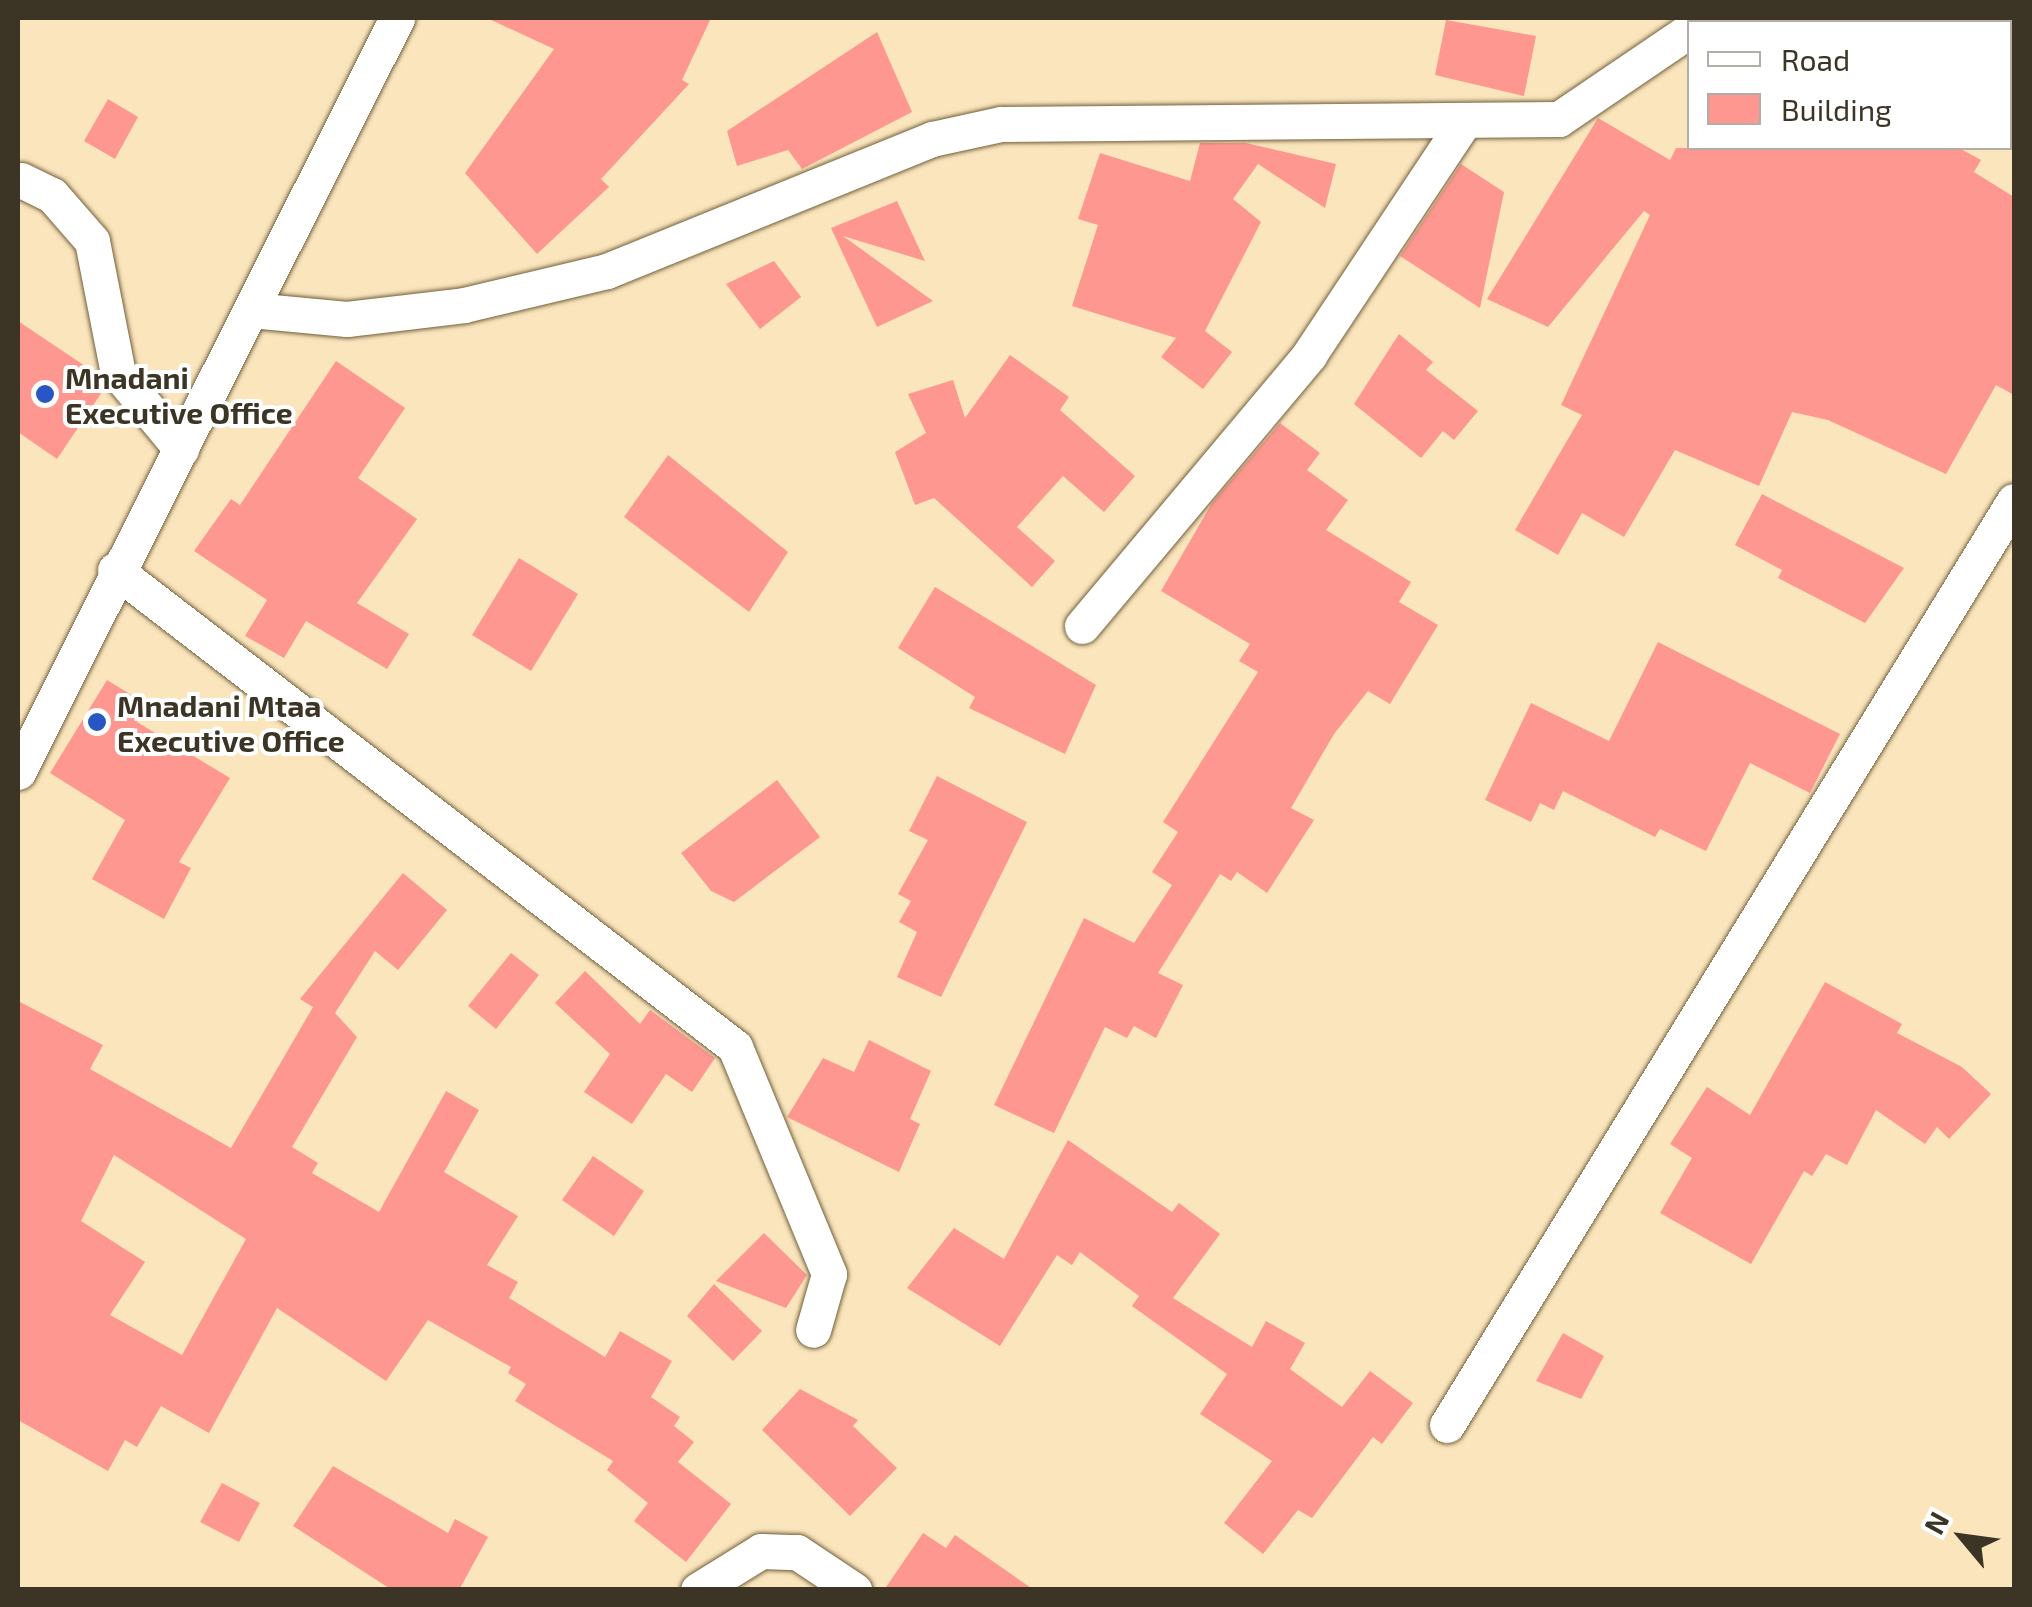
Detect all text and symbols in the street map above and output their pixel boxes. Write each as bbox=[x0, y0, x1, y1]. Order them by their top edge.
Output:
legend bbox=[1687, 20, 2012, 150]
text: Road bbox=[1781, 41, 1850, 77]
text: Building bbox=[1781, 91, 1892, 127]
place label: Mnadani Executive Office bbox=[65, 359, 293, 430]
marker: Mnadani Executive Office bbox=[34, 383, 56, 405]
place label: Mnadani Mtaa Executive Office bbox=[117, 687, 345, 758]
marker: Mnadani Mtaa Executive Office bbox=[86, 711, 108, 733]
north arrow bbox=[1912, 1487, 2012, 1587]
text: N bbox=[1916, 1505, 1956, 1540]

